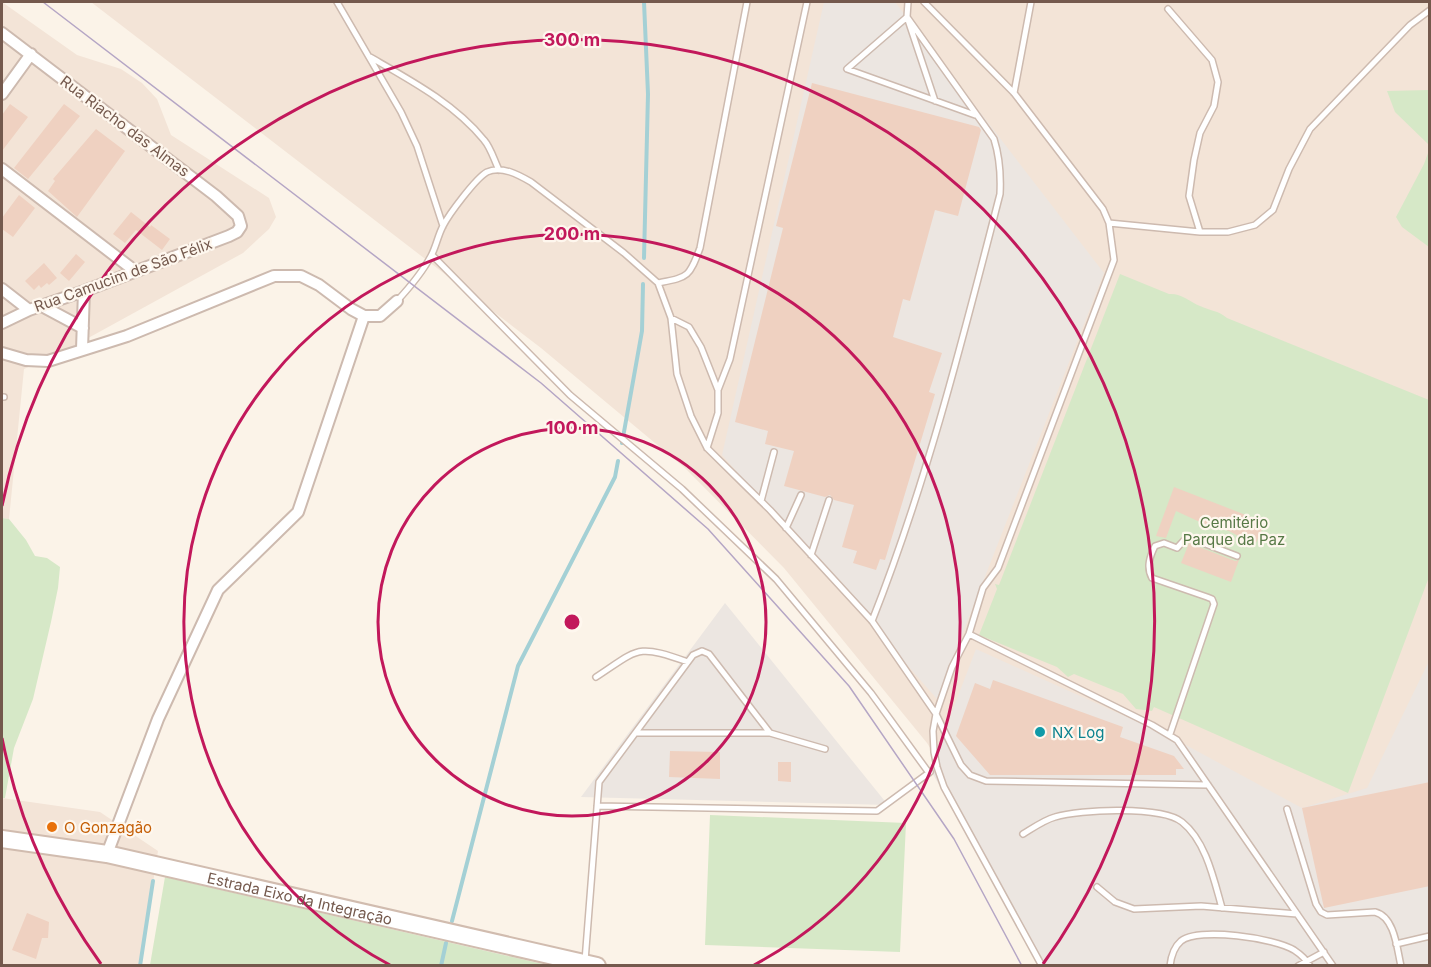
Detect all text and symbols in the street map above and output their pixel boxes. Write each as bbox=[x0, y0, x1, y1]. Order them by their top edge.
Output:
text: 300 m bbox=[544, 29, 600, 50]
street label: Rua Riacho das Almas bbox=[57, 71, 193, 181]
text: 200 m bbox=[544, 223, 600, 244]
street label: Rua Camucim de São Félix bbox=[31, 234, 215, 316]
text: 100 m bbox=[546, 417, 598, 438]
park label: Cemitério Parque da Paz bbox=[1183, 513, 1285, 549]
centre of rings bbox=[562, 612, 582, 632]
place label: NX Log bbox=[1052, 723, 1104, 742]
marker: NX Log bbox=[1033, 725, 1047, 739]
place label: O Gonzagão bbox=[64, 818, 152, 837]
marker: O Gonzagão bbox=[45, 820, 59, 834]
street label: Estrada Eixo da Integração bbox=[206, 868, 394, 928]

